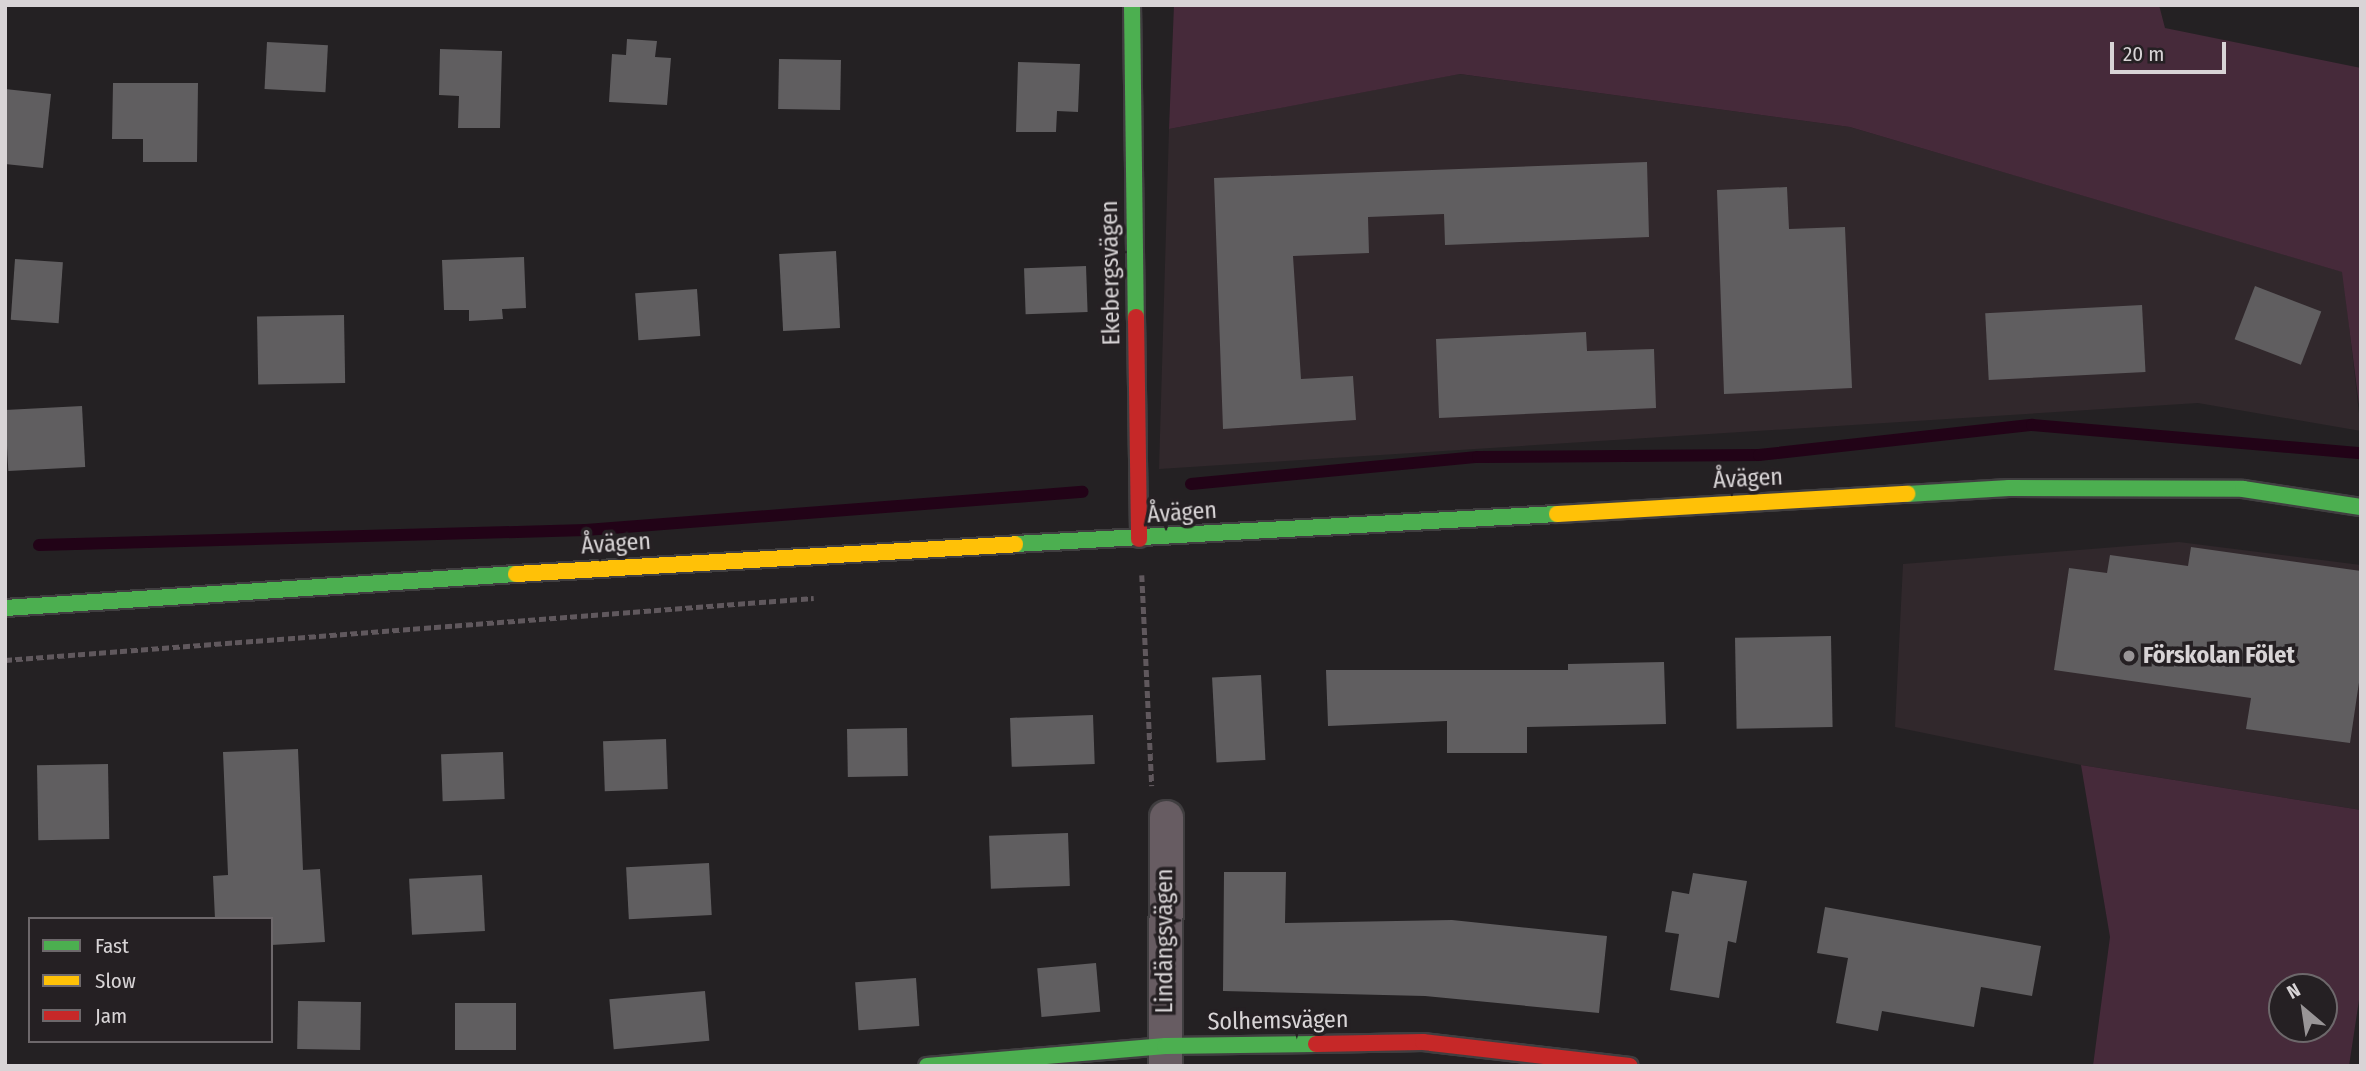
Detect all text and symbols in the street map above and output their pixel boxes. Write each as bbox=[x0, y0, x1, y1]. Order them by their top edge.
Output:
scale bar bbox=[2114, 28, 2230, 72]
text: 20 m bbox=[2123, 41, 2164, 67]
street label: Ekebergsvägen bbox=[1095, 200, 1127, 346]
street label: Åvägen bbox=[1712, 463, 1784, 495]
street label: Åvägen bbox=[1146, 496, 1218, 530]
street label: Åvägen bbox=[580, 527, 652, 561]
place label: Förskolan Fölet bbox=[2143, 642, 2295, 670]
marker: Förskolan Fölet bbox=[2121, 648, 2137, 664]
street label: Lindängsvägen bbox=[1151, 869, 1179, 1013]
legend bbox=[28, 917, 273, 1043]
text: Fast bbox=[95, 933, 129, 959]
text: Slow bbox=[95, 968, 136, 994]
north arrow bbox=[2268, 973, 2338, 1043]
text: N bbox=[2283, 978, 2304, 1004]
text: Jam bbox=[95, 1003, 127, 1029]
street label: Solhemsvägen bbox=[1207, 1005, 1349, 1037]

